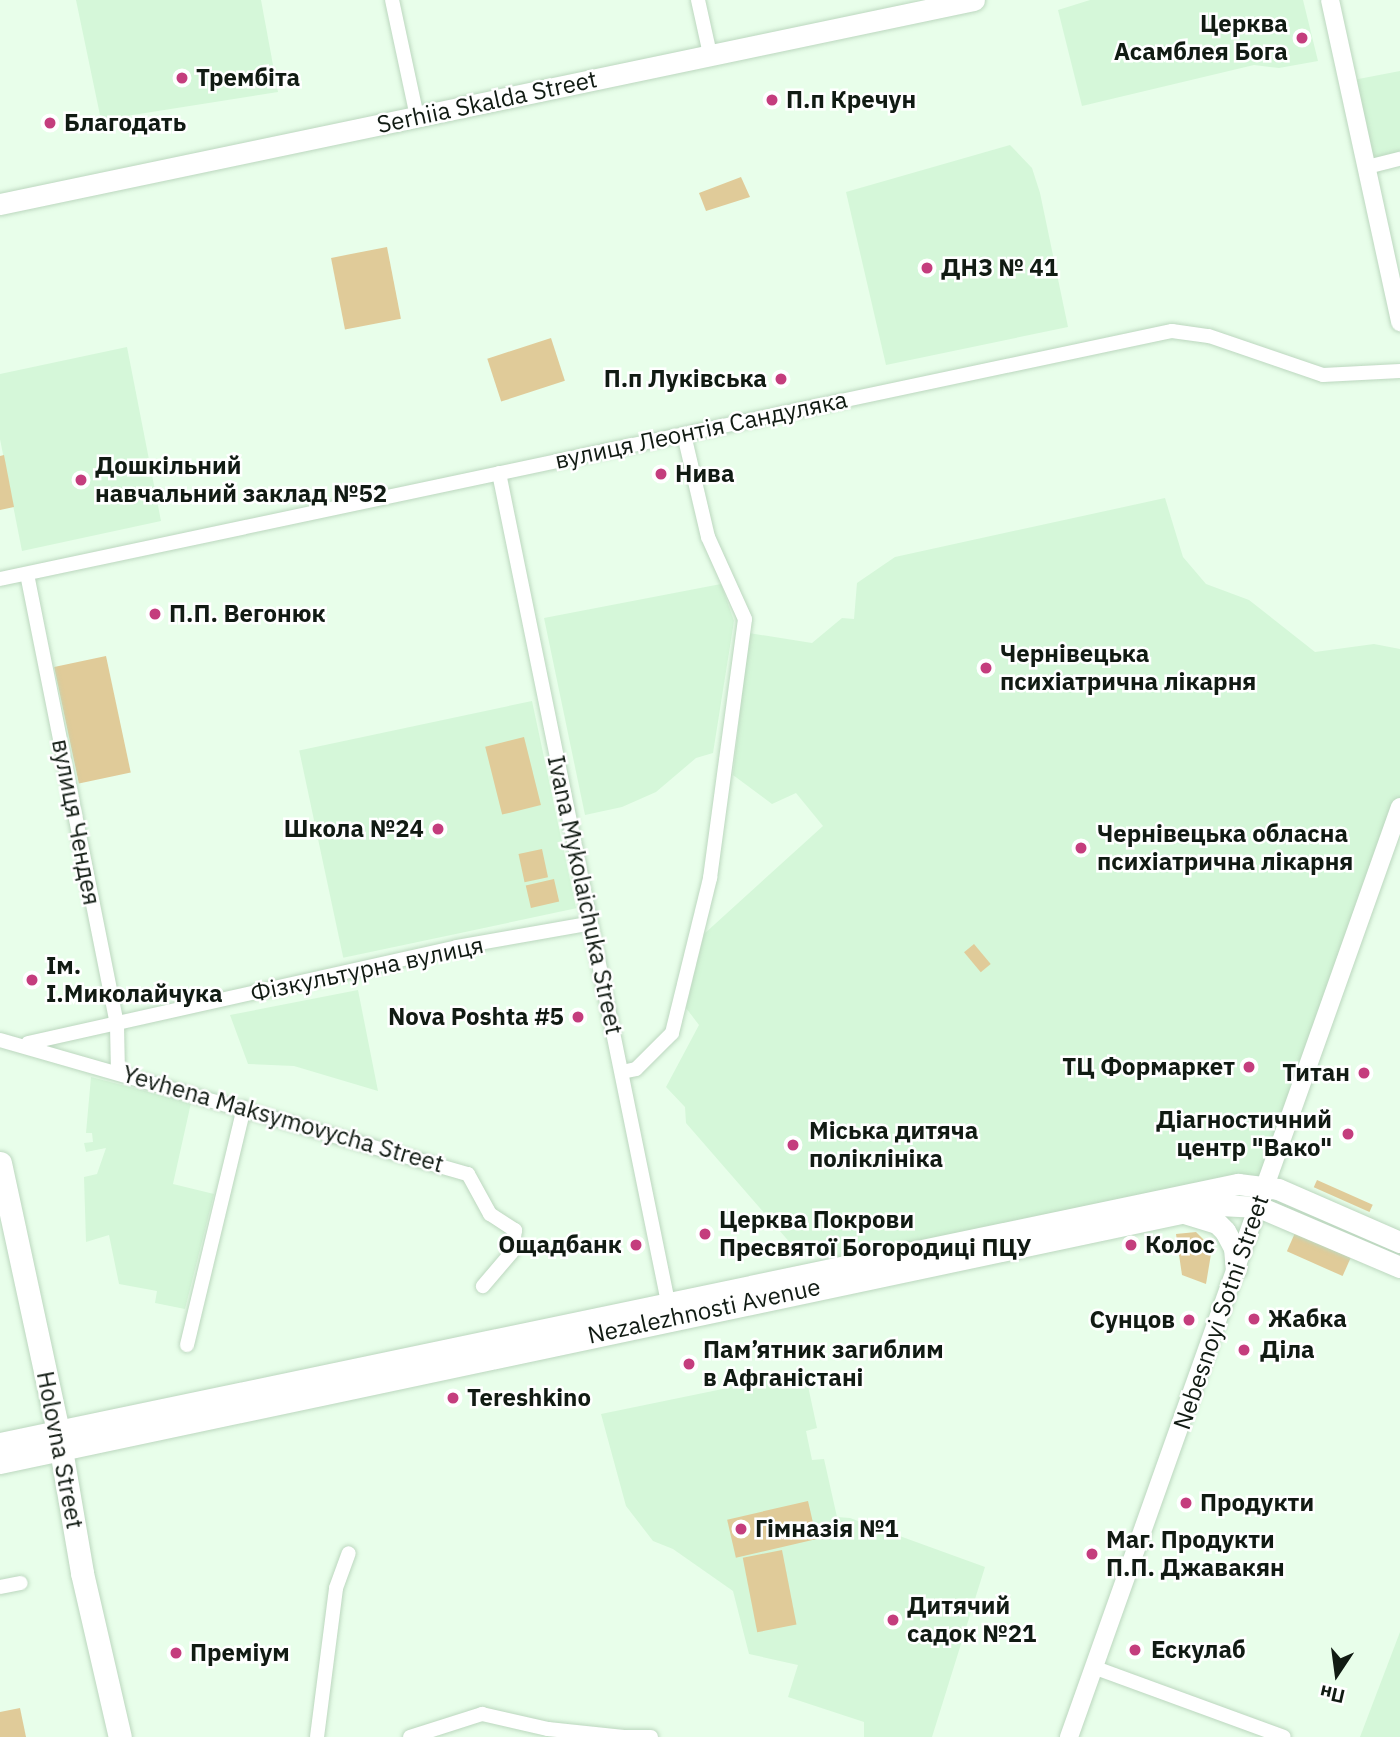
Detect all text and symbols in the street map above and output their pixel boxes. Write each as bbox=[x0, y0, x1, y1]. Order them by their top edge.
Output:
place label: Церква Асамблея Бога bbox=[1114, 10, 1288, 66]
marker: Церква Асамблея Бога bbox=[1294, 30, 1310, 46]
place label: Трембіта bbox=[196, 64, 300, 92]
street label: Serhiia Skalda Street bbox=[374, 65, 600, 139]
marker: Трембіта bbox=[174, 70, 190, 86]
place label: П.п Кречун bbox=[786, 86, 916, 114]
marker: П.п Кречун bbox=[764, 92, 780, 108]
place label: Благодать bbox=[64, 109, 186, 137]
marker: Благодать bbox=[42, 115, 58, 131]
place label: ДНЗ № 41 bbox=[941, 254, 1058, 282]
marker: ДНЗ № 41 bbox=[919, 260, 935, 276]
place label: П.п Луківська bbox=[604, 365, 767, 393]
marker: П.п Луківська bbox=[773, 371, 789, 387]
street label: вулиця Леонтія Сандуляка bbox=[552, 385, 850, 475]
place label: Дошкільний навчальний заклад №52 bbox=[95, 452, 387, 508]
place label: Нива bbox=[675, 460, 735, 488]
marker: Нива bbox=[653, 466, 669, 482]
marker: Дошкільний навчальний заклад №52 bbox=[73, 472, 89, 488]
place label: П.П. Вегонюк bbox=[169, 600, 326, 628]
marker: П.П. Вегонюк bbox=[147, 606, 163, 622]
place label: Чернівецька психіатрична лікарня bbox=[1000, 640, 1256, 696]
marker: Чернівецька психіатрична лікарня bbox=[978, 660, 994, 676]
street label: вулиця Чендея bbox=[46, 737, 106, 907]
street label: Ivana Mykolaichuka Street bbox=[541, 753, 629, 1037]
place label: Школа №24 bbox=[284, 815, 424, 843]
place label: Чернівецька обласна психіатрична лікарня bbox=[1097, 820, 1353, 876]
marker: Школа №24 bbox=[430, 821, 446, 837]
marker: Чернівецька обласна психіатрична лікарня bbox=[1071, 838, 1091, 858]
street label: Фізкультурна вулиця bbox=[248, 930, 486, 1008]
place label: Ім. І.Миколайчука bbox=[46, 952, 223, 1008]
marker: Ім. І.Миколайчука bbox=[24, 972, 40, 988]
place label: Nova Poshta #5 bbox=[388, 1003, 564, 1031]
marker: Nova Poshta #5 bbox=[570, 1009, 586, 1025]
place label: ТЦ Формаркет bbox=[1062, 1053, 1235, 1081]
street label: Yevhena Maksymovycha Street bbox=[119, 1059, 447, 1179]
marker: ТЦ Формаркет bbox=[1241, 1059, 1257, 1075]
place label: Титан bbox=[1282, 1059, 1350, 1087]
marker: Титан bbox=[1356, 1065, 1372, 1081]
place label: Діагностичний центр "Вако" bbox=[1156, 1106, 1332, 1162]
place label: Міська дитяча поліклініка bbox=[809, 1117, 978, 1173]
marker: Діагностичний центр "Вако" bbox=[1338, 1124, 1358, 1144]
marker: Міська дитяча поліклініка bbox=[783, 1135, 803, 1155]
street label: Nebesnoyi Sotni Street bbox=[1167, 1191, 1275, 1433]
place label: Церква Покрови Пресвятої Богородиці ПЦУ bbox=[719, 1206, 1031, 1262]
marker: Церква Покрови Пресвятої Богородиці ПЦУ bbox=[697, 1226, 713, 1242]
place label: Ощадбанк bbox=[498, 1231, 622, 1259]
place label: Колос bbox=[1145, 1231, 1215, 1259]
marker: Ощадбанк bbox=[628, 1237, 644, 1253]
marker: Колос bbox=[1123, 1237, 1139, 1253]
street label: Nezalezhnosti Avenue bbox=[585, 1272, 823, 1350]
place label: Жабка bbox=[1268, 1305, 1347, 1333]
place label: Сунцов bbox=[1089, 1306, 1175, 1334]
marker: Жабка bbox=[1246, 1311, 1262, 1327]
marker: Сунцов bbox=[1181, 1312, 1197, 1328]
place label: Пам’ятник загиблим в Афганістані bbox=[703, 1336, 944, 1392]
place label: Діла bbox=[1260, 1336, 1315, 1364]
marker: Діла bbox=[1234, 1340, 1254, 1360]
marker: Пам’ятник загиблим в Афганістані bbox=[681, 1356, 697, 1372]
street label: Holovna Street bbox=[31, 1369, 89, 1531]
place label: Tereshkino bbox=[467, 1384, 591, 1412]
marker: Tereshkino bbox=[445, 1390, 461, 1406]
place label: Продукти bbox=[1200, 1489, 1314, 1517]
marker: Продукти bbox=[1178, 1495, 1194, 1511]
place label: Гімназія №1 bbox=[755, 1515, 899, 1543]
marker: Гімназія №1 bbox=[733, 1521, 749, 1537]
place label: Маг. Продукти П.П. Джавакян bbox=[1106, 1526, 1285, 1582]
marker: Маг. Продукти П.П. Джавакян bbox=[1084, 1546, 1100, 1562]
place label: Дитячий садок №21 bbox=[907, 1592, 1036, 1648]
marker: Дитячий садок №21 bbox=[885, 1612, 901, 1628]
place label: Ескулаб bbox=[1151, 1636, 1246, 1664]
place label: Преміум bbox=[190, 1639, 290, 1667]
north arrow bbox=[1302, 1639, 1372, 1709]
marker: Ескулаб bbox=[1125, 1640, 1145, 1660]
marker: Преміум bbox=[168, 1645, 184, 1661]
text: Пн bbox=[1317, 1680, 1347, 1709]

